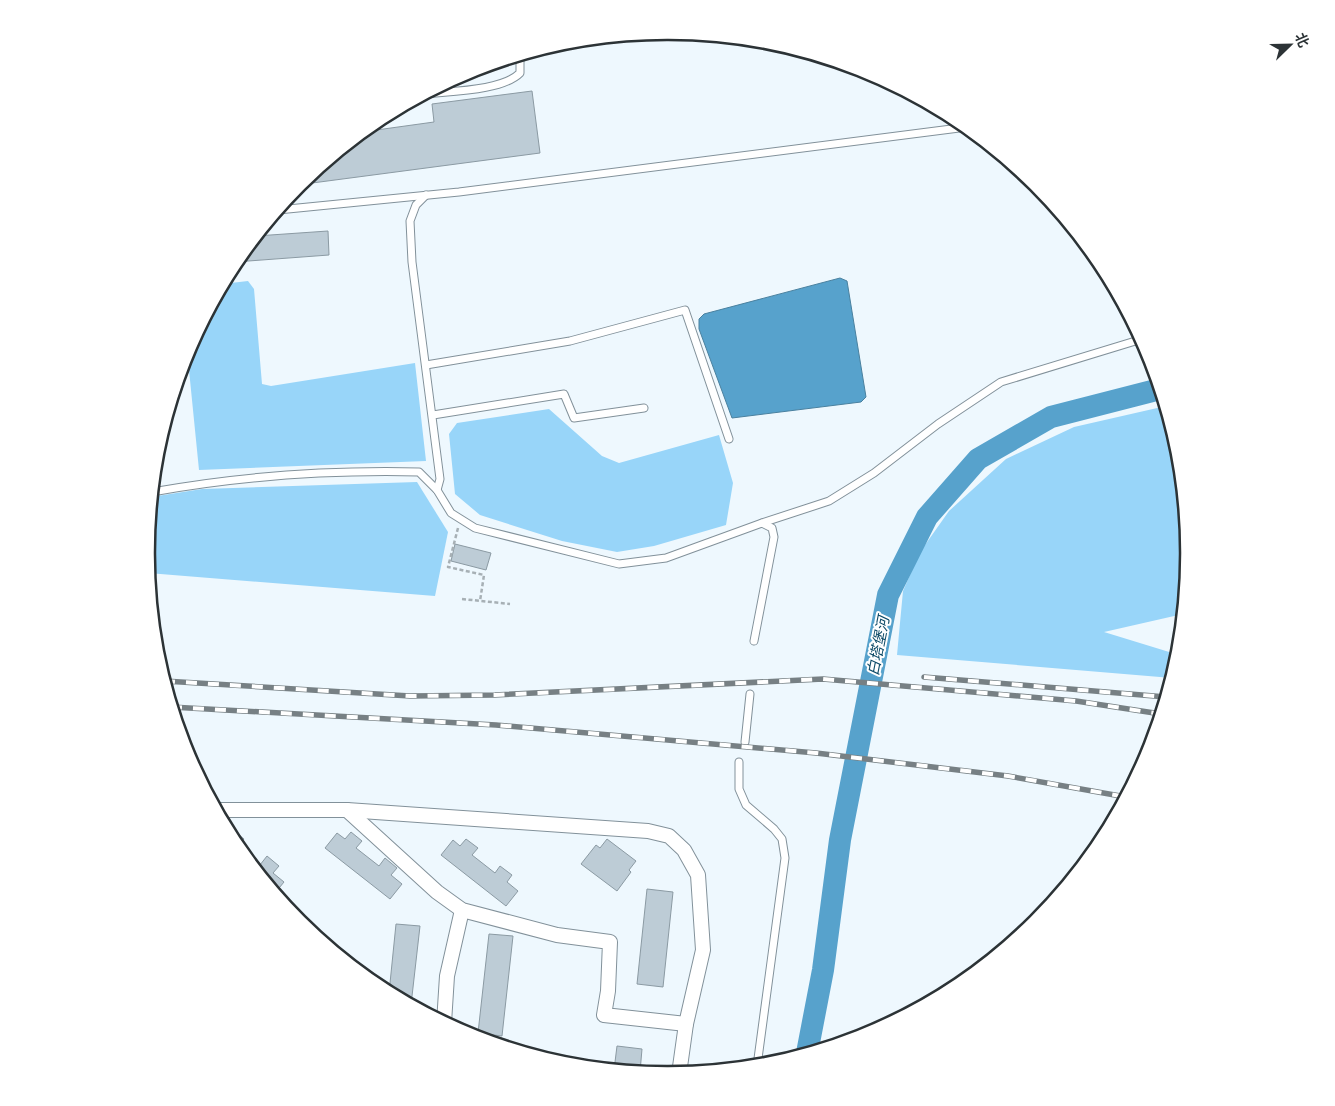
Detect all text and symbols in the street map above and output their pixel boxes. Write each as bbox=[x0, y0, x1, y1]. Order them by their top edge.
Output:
north arrow bbox=[1265, 20, 1315, 70]
text: 北 bbox=[1292, 30, 1313, 49]
water label: 白塔堡河 bbox=[863, 612, 894, 677]

